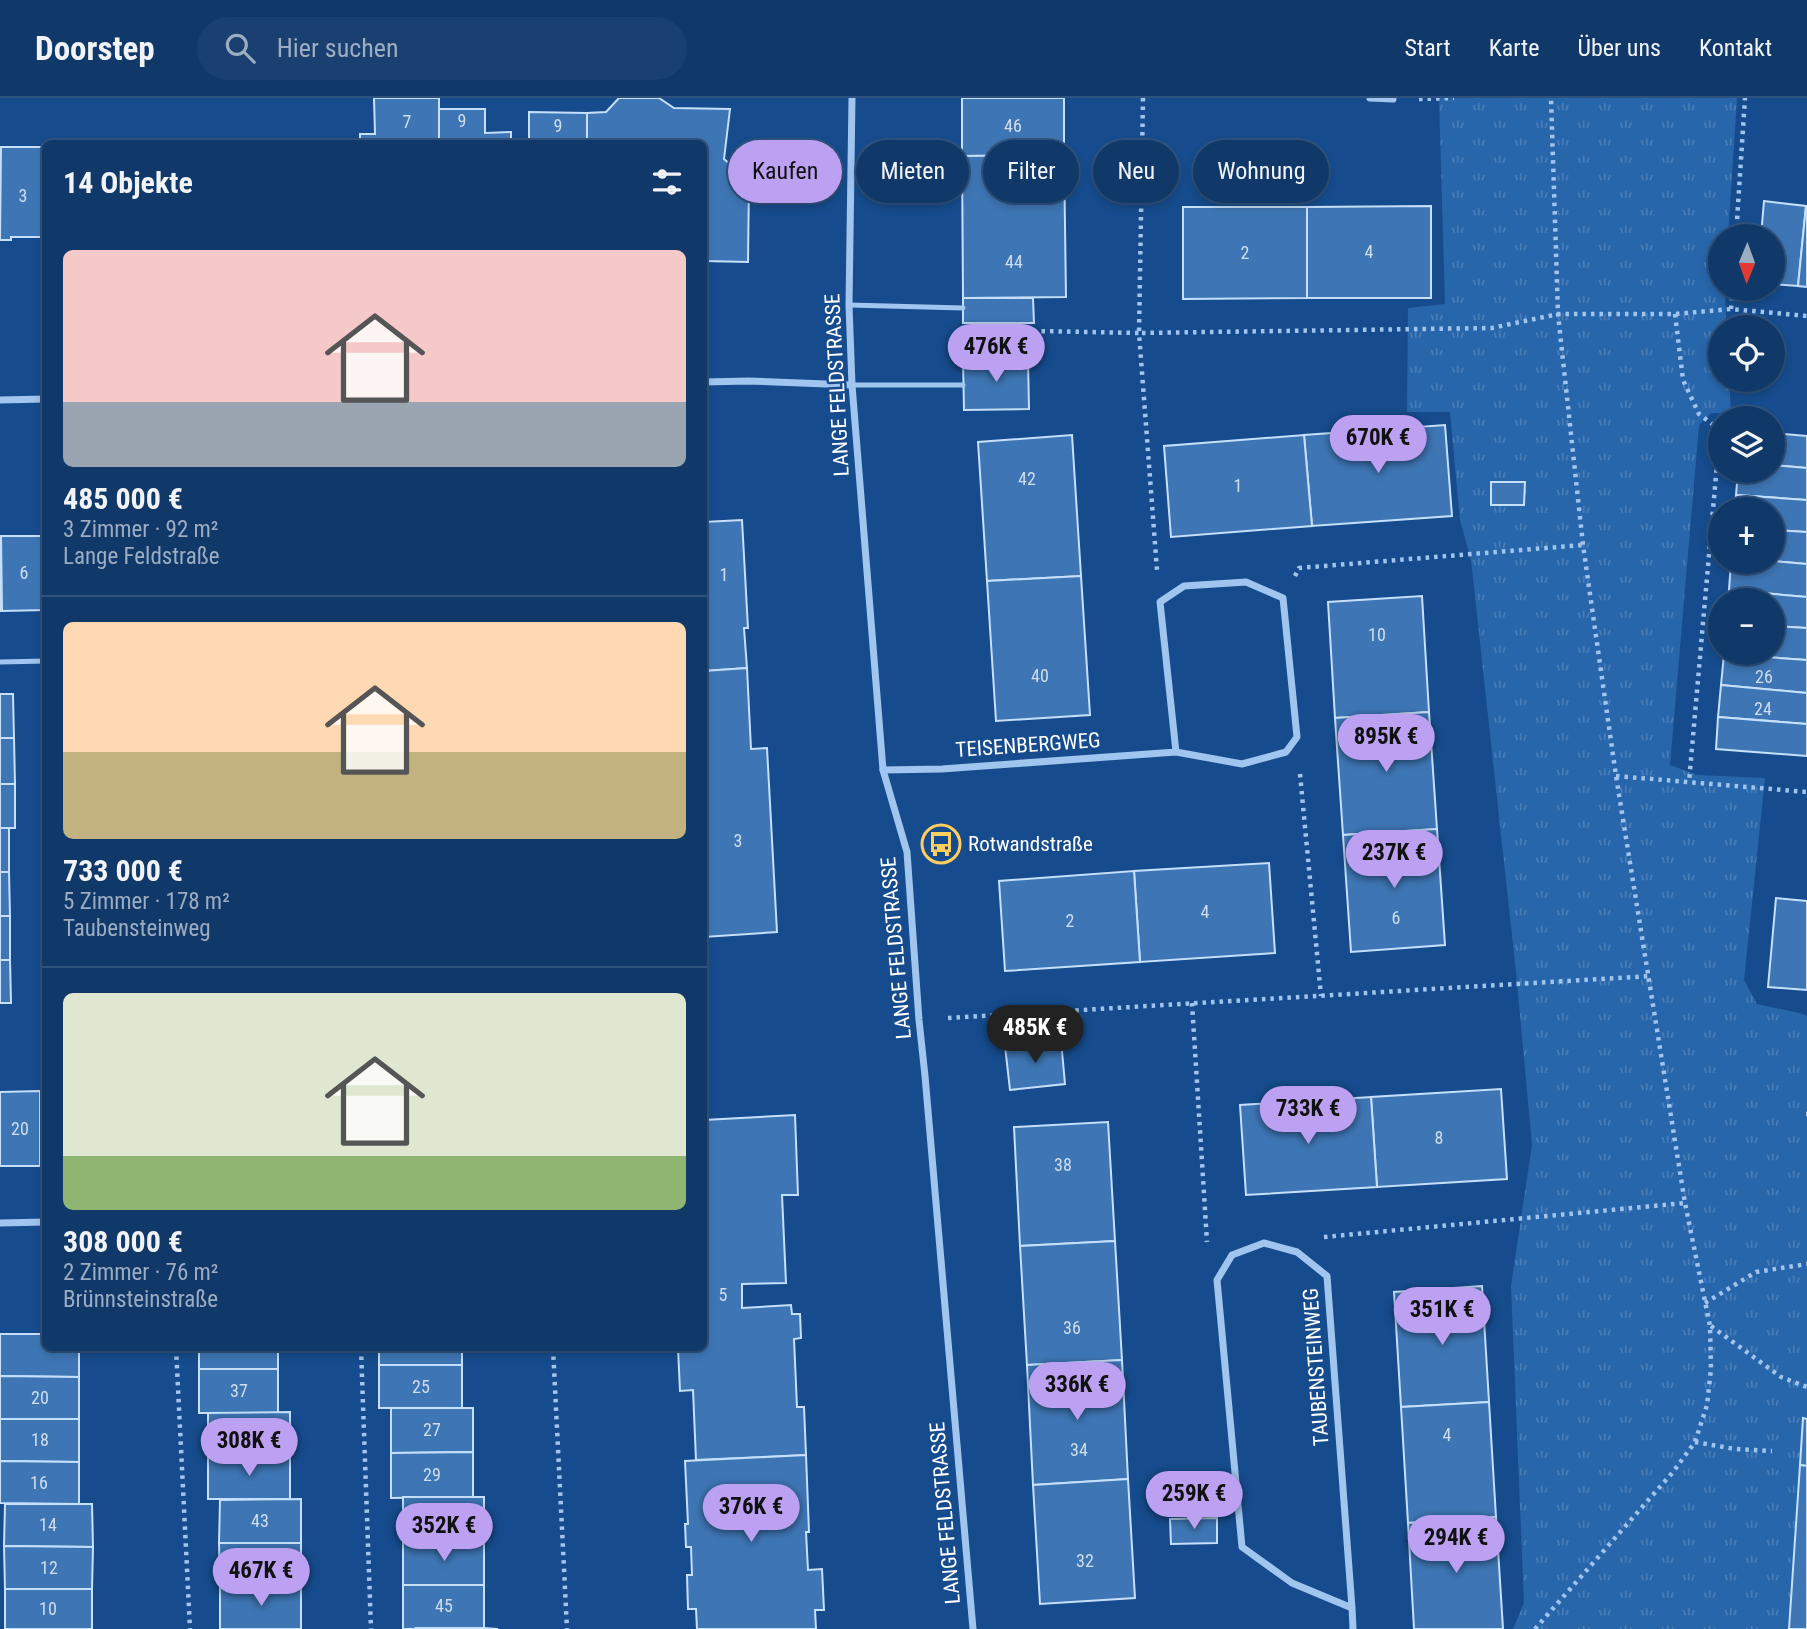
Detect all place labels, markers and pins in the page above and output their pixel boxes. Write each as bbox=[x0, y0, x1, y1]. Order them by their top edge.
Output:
pin: 476K € bbox=[939, 324, 1053, 384]
pin: 670K € bbox=[1321, 416, 1435, 475]
pin: 895K € bbox=[1329, 714, 1443, 774]
bus stop icon: Rotwandstraße bbox=[920, 823, 962, 865]
pin: 237K € bbox=[1337, 830, 1451, 890]
place label: Rotwandstraße bbox=[968, 832, 1093, 856]
pin: 485K € bbox=[978, 1006, 1092, 1065]
pin: 733K € bbox=[1251, 1086, 1365, 1146]
pin: 351K € bbox=[1385, 1288, 1499, 1347]
pin: 336K € bbox=[1020, 1362, 1134, 1422]
pin: 308K € bbox=[192, 1418, 306, 1478]
pin: 259K € bbox=[1137, 1472, 1251, 1531]
pin: 376K € bbox=[694, 1484, 808, 1544]
pin: 352K € bbox=[387, 1504, 501, 1563]
pin: 294K € bbox=[1399, 1516, 1513, 1575]
pin: 467K € bbox=[204, 1548, 318, 1608]

